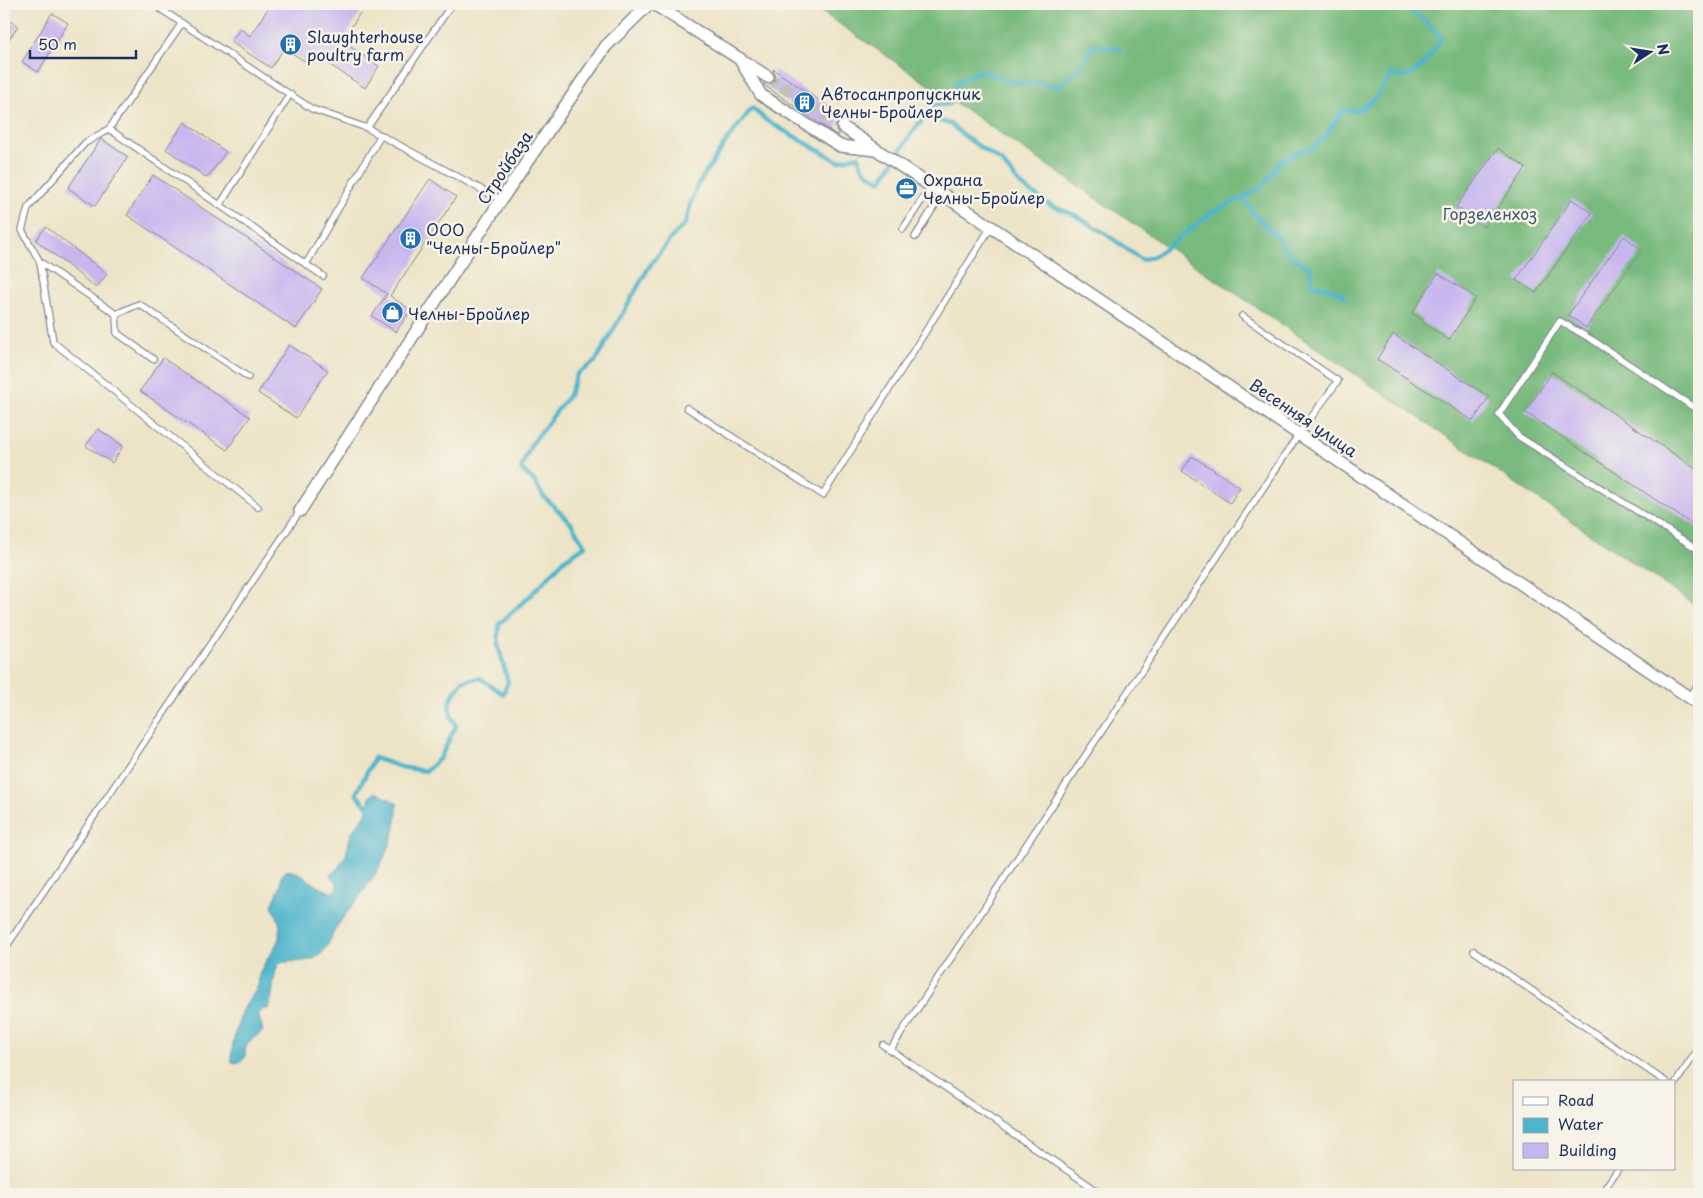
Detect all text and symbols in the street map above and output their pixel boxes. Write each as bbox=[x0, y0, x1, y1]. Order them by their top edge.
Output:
place label: Slaughterhouse poultry farm bbox=[307, 24, 424, 66]
scale bar bbox=[30, 28, 136, 60]
north arrow bbox=[1626, 28, 1676, 78]
text: 50 m bbox=[38, 32, 77, 55]
building icon: Slaughterhouse poultry farm bbox=[279, 33, 303, 57]
text: N bbox=[1652, 42, 1675, 57]
place label: Автосанпропускник Челны-Бройлер bbox=[821, 81, 981, 123]
building icon: Автосанпропускник Челны-Бройлер bbox=[793, 90, 817, 114]
street label: Стройбаза bbox=[470, 125, 538, 209]
place label: Охрана Челны-Бройлер bbox=[923, 167, 1045, 209]
office icon: Охрана Челны-Бройлер bbox=[895, 176, 919, 200]
park label: Горзеленхоз bbox=[1443, 201, 1537, 225]
place label: ООО "Челны-Бройлер" bbox=[426, 217, 561, 259]
building icon: ООО "Челны-Бройлер" bbox=[398, 226, 422, 250]
shop icon: Челны-Бройлер bbox=[380, 301, 404, 325]
place label: Челны-Бройлер bbox=[408, 301, 530, 325]
street label: Весенняя улица bbox=[1245, 372, 1363, 462]
legend bbox=[1513, 1080, 1676, 1170]
text: Road bbox=[1558, 1088, 1594, 1111]
text: Water bbox=[1558, 1112, 1603, 1135]
text: Building bbox=[1558, 1138, 1617, 1161]

